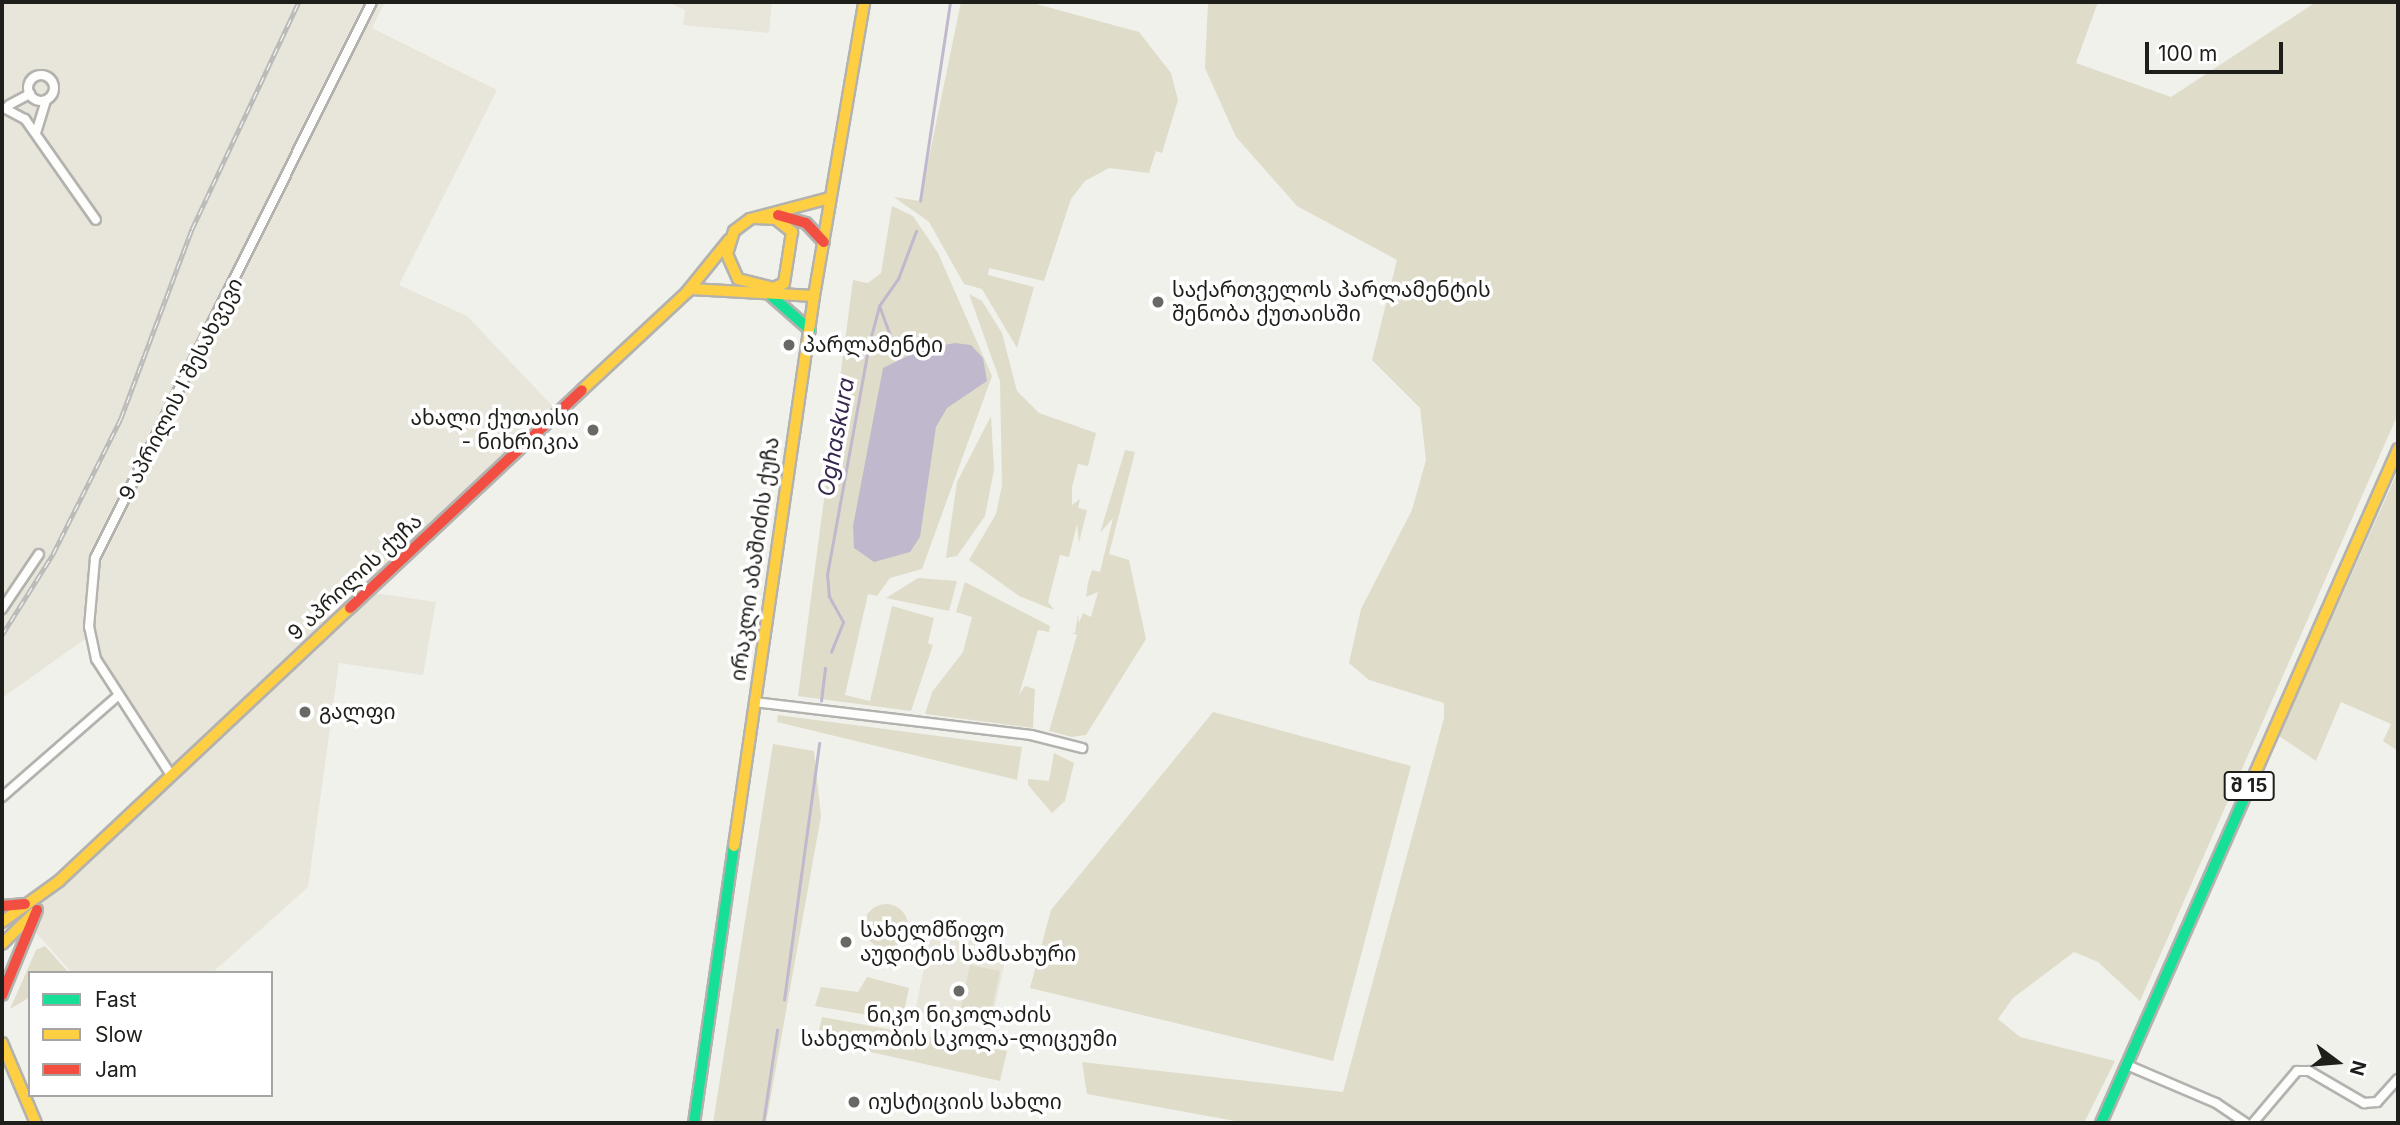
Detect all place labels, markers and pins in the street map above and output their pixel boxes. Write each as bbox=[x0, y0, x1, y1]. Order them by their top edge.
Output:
place label: საქართველოს პარლამენტის შენობა ქუთაისში bbox=[1172, 277, 1491, 327]
marker: საქართველოს პარლამენტის შენობა ქუთაისში bbox=[1150, 294, 1166, 310]
place label: პარლამენტი bbox=[803, 332, 943, 358]
marker: პარლამენტი bbox=[781, 337, 797, 353]
place label: ახალი ქუთაისი - ნიხრიკია bbox=[411, 405, 579, 455]
marker: ახალი ქუთაისი - ნიხრიკია bbox=[585, 422, 601, 438]
place label: გალფი bbox=[319, 699, 396, 725]
marker: გალფი bbox=[297, 704, 313, 720]
place label: სახელმწიფო აუდიტის სამსახური bbox=[860, 917, 1076, 967]
marker: სახელმწიფო აუდიტის სამსახური bbox=[838, 934, 854, 950]
marker: ნიკო ნიკოლაძის სახელობის სკოლა-ლიცეუმი bbox=[951, 983, 967, 999]
place label: ნიკო ნიკოლაძის სახელობის სკოლა-ლიცეუმი bbox=[801, 1002, 1117, 1052]
place label: იუსტიციის სახლი bbox=[868, 1089, 1062, 1115]
marker: იუსტიციის სახლი bbox=[846, 1094, 862, 1110]

